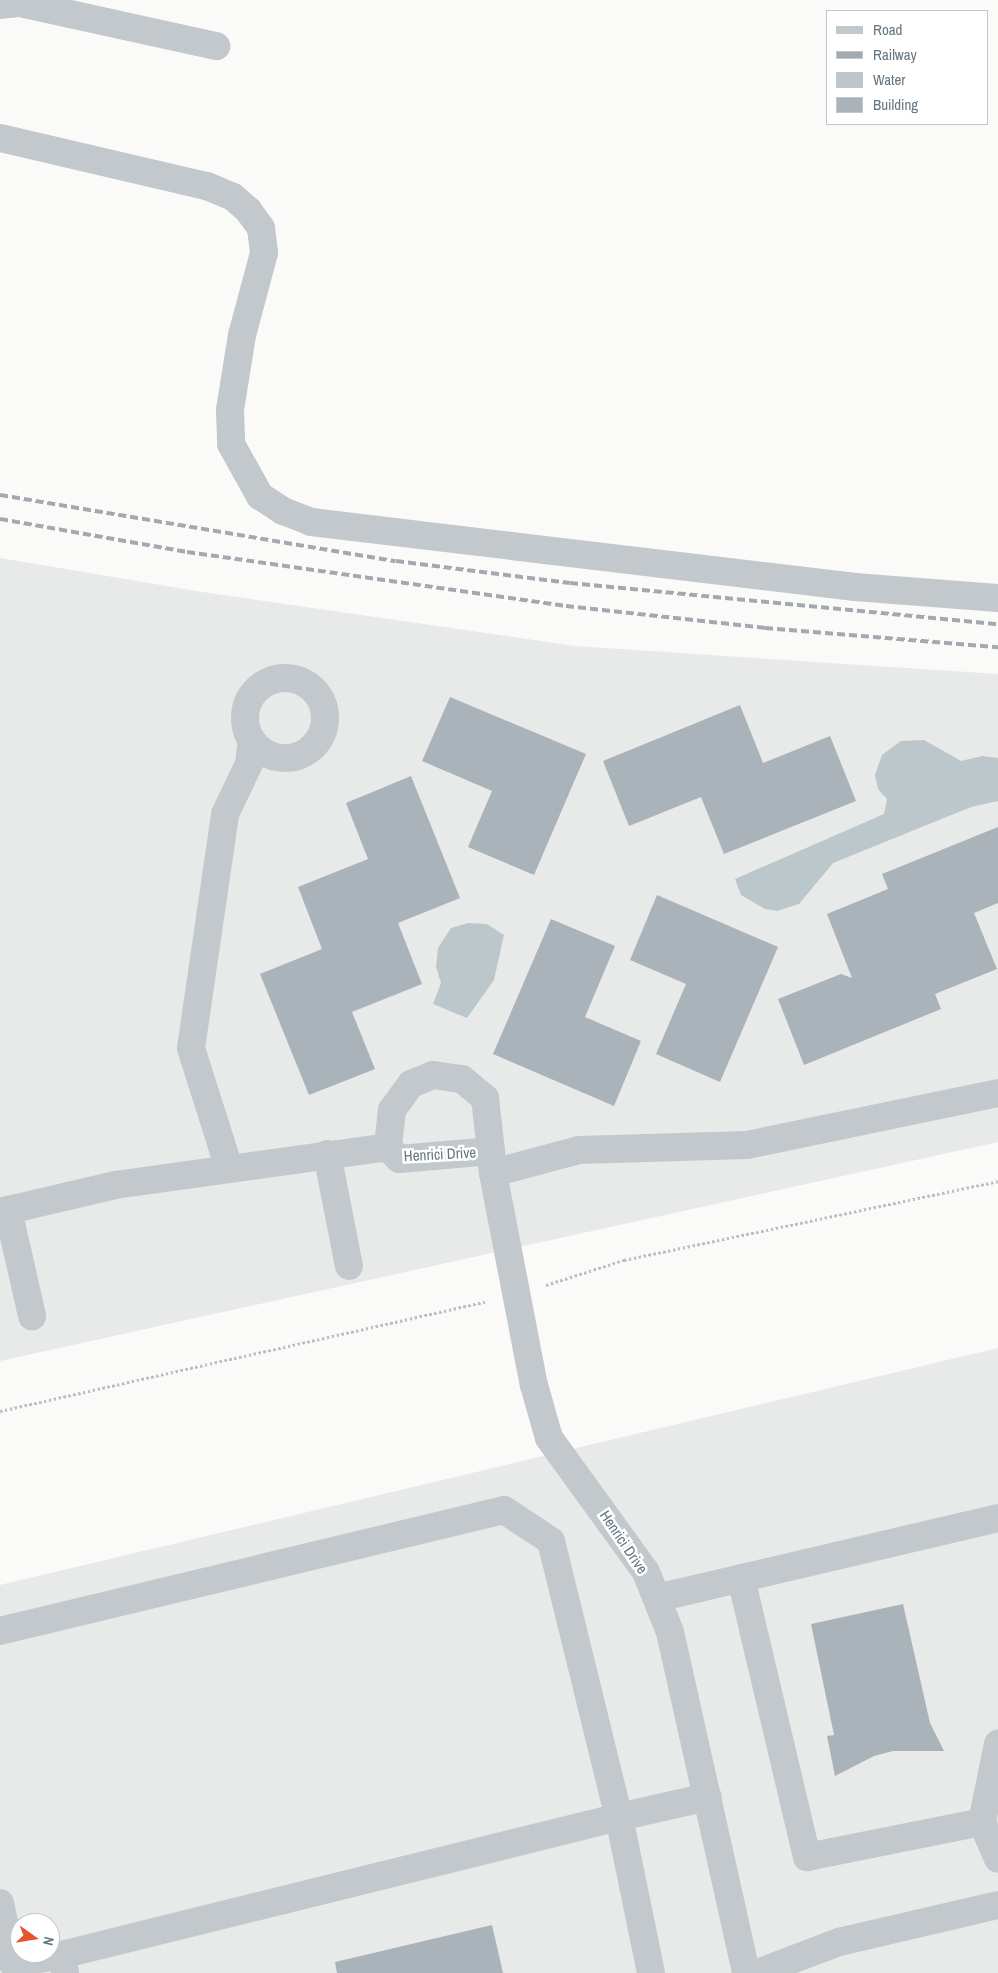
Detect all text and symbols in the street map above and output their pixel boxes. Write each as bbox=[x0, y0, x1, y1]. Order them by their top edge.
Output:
legend bbox=[826, 10, 988, 125]
text: Road bbox=[873, 19, 902, 40]
text: Railway bbox=[873, 44, 917, 65]
text: Water bbox=[873, 69, 905, 90]
text: Building bbox=[873, 94, 918, 115]
street label: Henrici Drive bbox=[403, 1143, 477, 1165]
street label: Henrici Drive bbox=[596, 1507, 652, 1577]
north arrow bbox=[10, 1913, 60, 1963]
text: N bbox=[39, 1935, 58, 1947]

